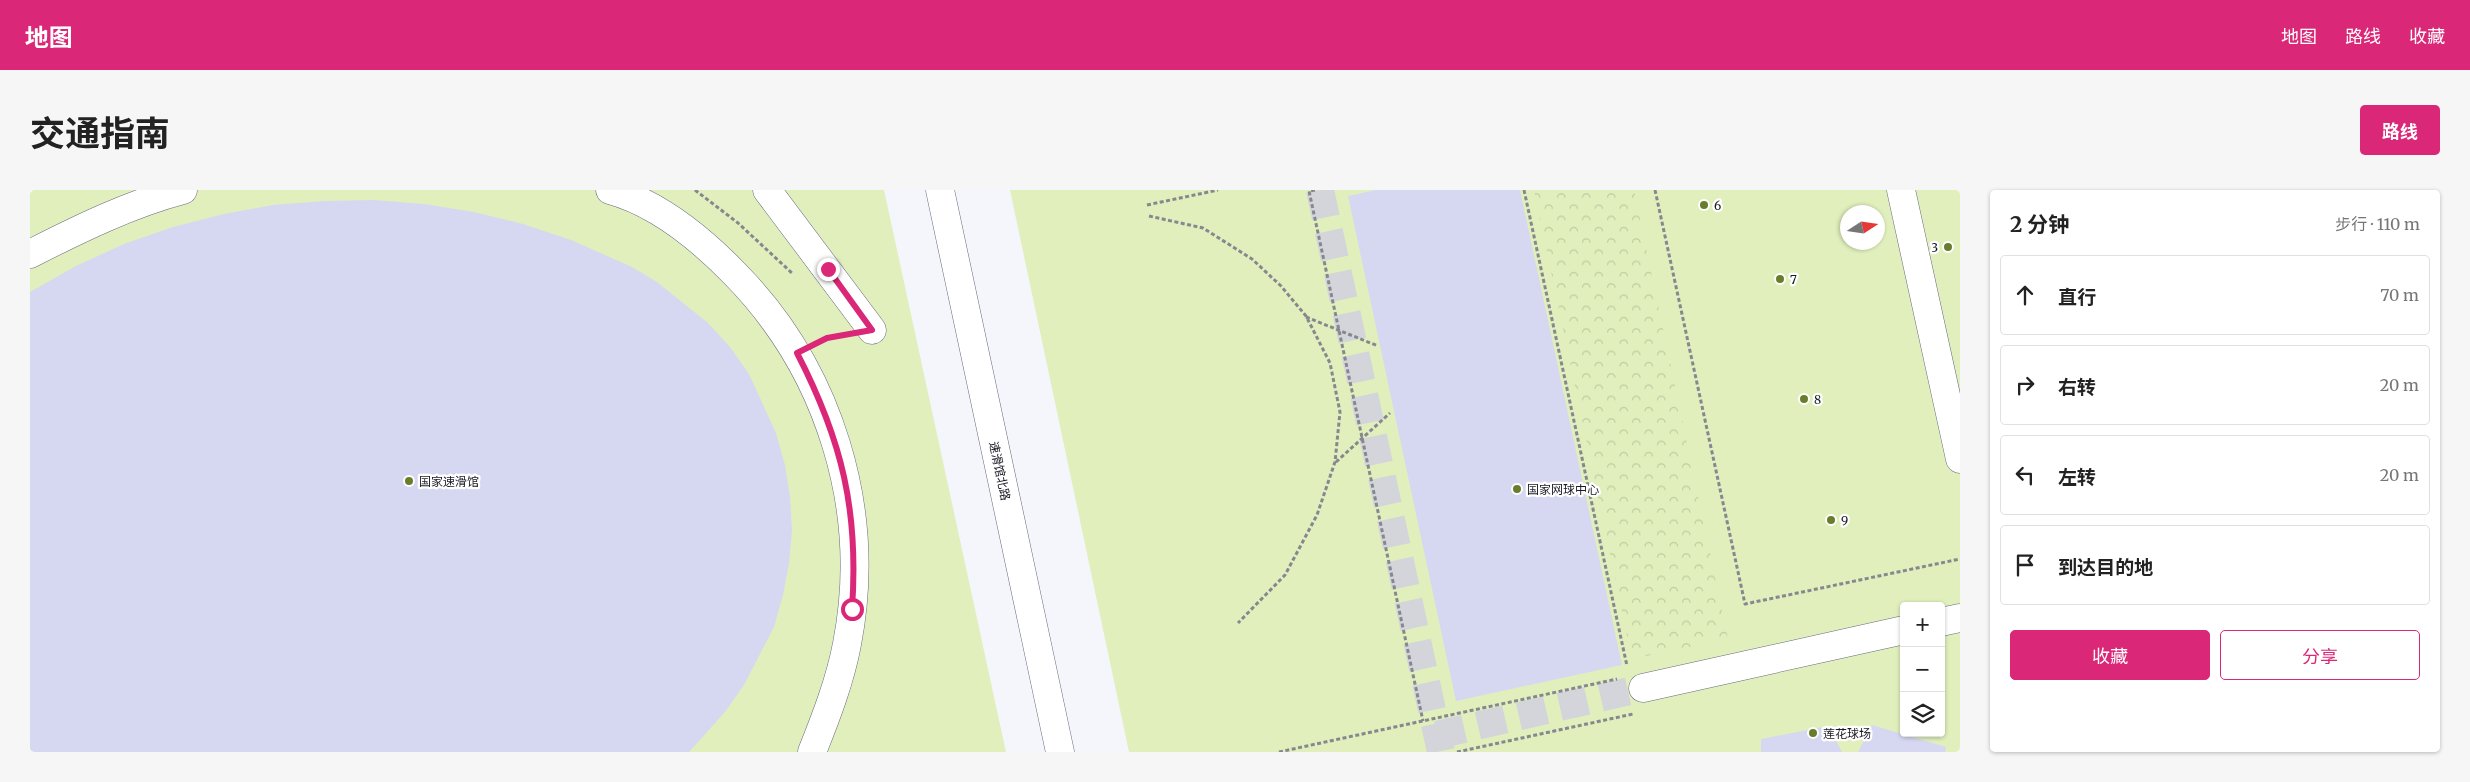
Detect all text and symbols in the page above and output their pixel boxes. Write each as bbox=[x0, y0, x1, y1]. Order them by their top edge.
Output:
text: 地图 bbox=[25, 22, 73, 53]
text: 地图 bbox=[2281, 25, 2317, 48]
text: 路线 bbox=[2345, 25, 2381, 48]
text: 收藏 bbox=[2409, 25, 2445, 48]
button: 路线 bbox=[2360, 105, 2440, 155]
text: 交通指南 bbox=[30, 112, 170, 156]
place label: 6 bbox=[1714, 198, 1721, 213]
marker: 6 bbox=[1698, 199, 1710, 211]
north arrow bbox=[1840, 205, 1885, 250]
text: 2 分钟 bbox=[2010, 211, 2069, 238]
text: 步行 · 110 m bbox=[2335, 214, 2420, 234]
place label: 3 bbox=[1931, 240, 1938, 255]
marker: 3 bbox=[1942, 241, 1954, 253]
route end bbox=[817, 258, 840, 281]
place label: 7 bbox=[1790, 272, 1797, 287]
marker: 7 bbox=[1774, 273, 1786, 285]
icon: ahead bbox=[2011, 281, 2039, 309]
text: 直行 bbox=[2058, 285, 2096, 309]
text: 70 m bbox=[2380, 285, 2419, 305]
icon: right bbox=[2011, 371, 2039, 399]
text: 右转 bbox=[2058, 375, 2096, 399]
text: 20 m bbox=[2380, 375, 2419, 395]
place label: 8 bbox=[1814, 392, 1821, 407]
marker: 8 bbox=[1798, 393, 1810, 405]
street label: 速滑馆北路 bbox=[986, 440, 1014, 502]
icon: left bbox=[2011, 461, 2039, 489]
text: 左转 bbox=[2058, 465, 2096, 489]
text: 20 m bbox=[2380, 465, 2419, 485]
place label: 国家速滑馆 bbox=[419, 474, 479, 489]
marker: 国家速滑馆 bbox=[403, 475, 415, 487]
place label: 国家网球中心 bbox=[1527, 482, 1599, 497]
marker: 国家网球中心 bbox=[1511, 483, 1523, 495]
place label: 9 bbox=[1841, 513, 1848, 528]
marker: 9 bbox=[1825, 514, 1837, 526]
icon: arrive bbox=[2011, 551, 2039, 579]
text: 到达目的地 bbox=[2058, 555, 2153, 579]
route start bbox=[841, 598, 864, 621]
map controls bbox=[1900, 602, 1945, 737]
button: + bbox=[1900, 602, 1945, 647]
button: 收藏 bbox=[2010, 630, 2210, 680]
button: 分享 bbox=[2220, 630, 2420, 680]
button: − bbox=[1900, 647, 1945, 692]
button: layers bbox=[1900, 692, 1945, 737]
place label: 莲花球场 bbox=[1823, 726, 1871, 741]
marker: 莲花球场 bbox=[1807, 727, 1819, 739]

